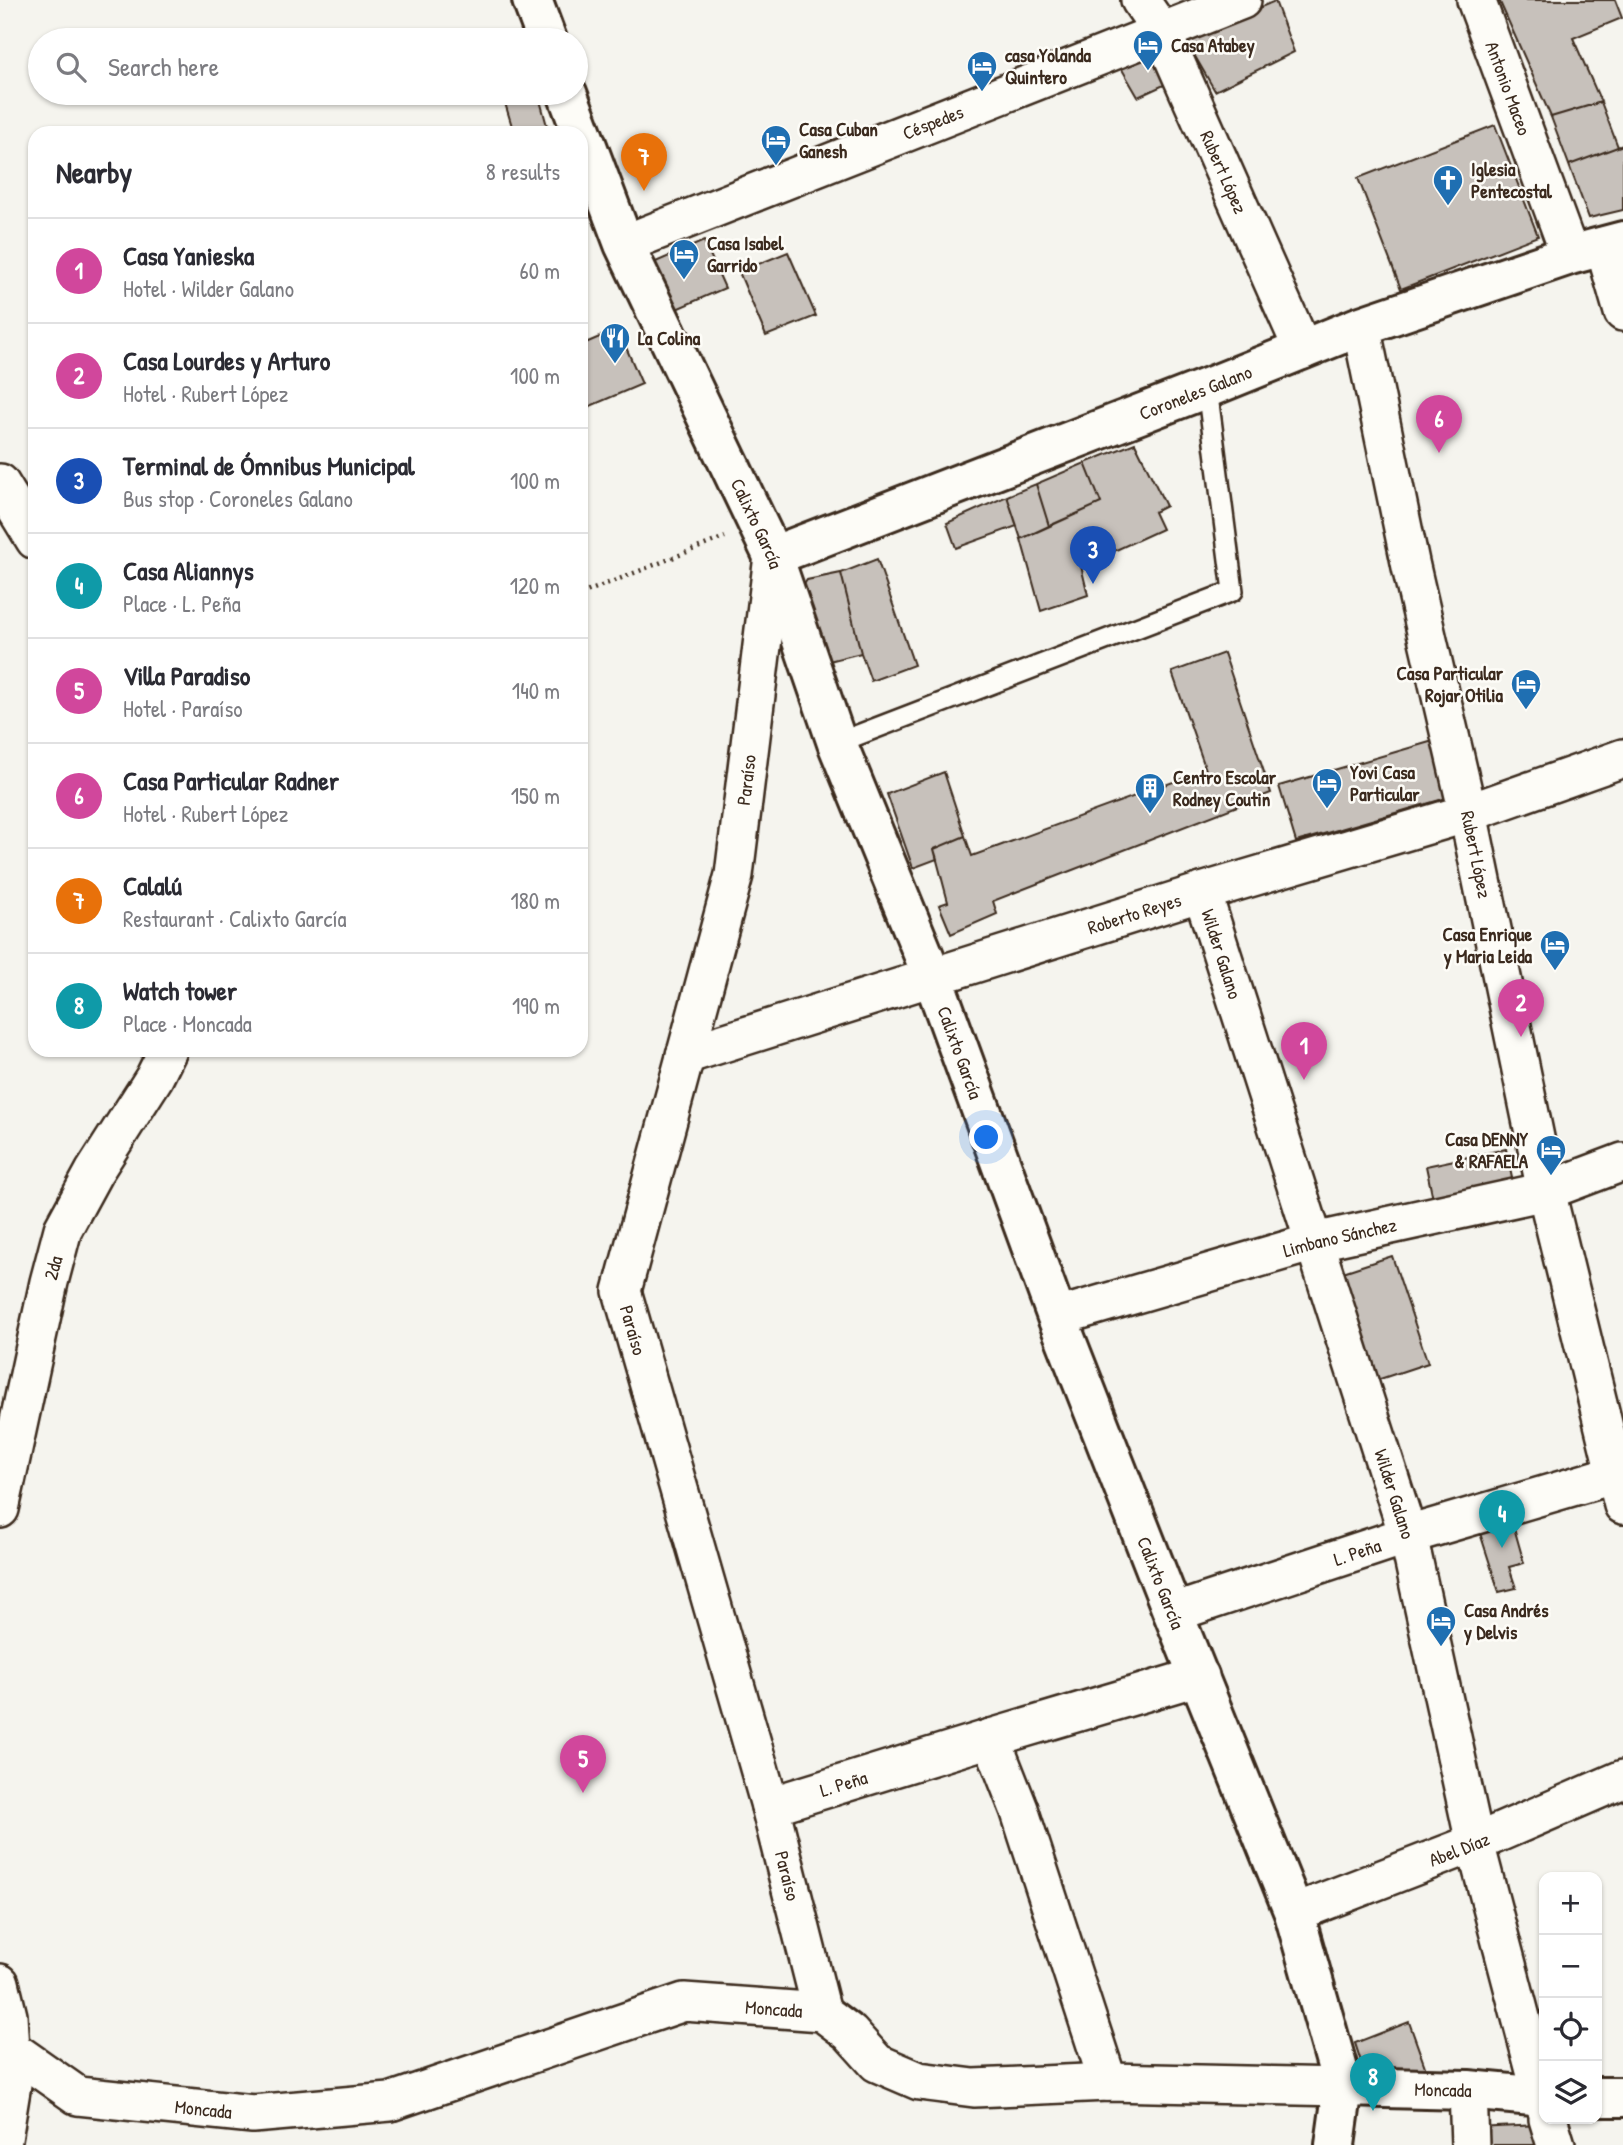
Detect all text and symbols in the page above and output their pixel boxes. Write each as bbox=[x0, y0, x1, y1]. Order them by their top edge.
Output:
search box bbox=[28, 28, 588, 105]
hotel icon: Casa Atabey bbox=[1131, 28, 1165, 72]
place label: Casa Atabey bbox=[1171, 32, 1255, 59]
street label: Antonio Maceo bbox=[1479, 38, 1538, 139]
place label: casa Yolanda Quintero bbox=[1005, 42, 1092, 90]
icon: search bbox=[52, 48, 90, 86]
text: Search here bbox=[108, 49, 219, 84]
hotel icon: casa Yolanda Quintero bbox=[965, 49, 999, 93]
street label: Céspedes bbox=[899, 98, 967, 146]
place label: Casa Cuban Ganesh bbox=[799, 116, 878, 164]
hotel icon: Casa Cuban Ganesh bbox=[759, 123, 793, 167]
street label: Rubert López bbox=[1194, 126, 1254, 218]
pin: 7 bbox=[621, 133, 667, 191]
text: Nearby bbox=[56, 152, 132, 192]
text: 8 results bbox=[486, 156, 560, 187]
place label: Iglesia Pentecostal bbox=[1471, 156, 1553, 204]
church icon: Iglesia Pentecostal bbox=[1431, 163, 1465, 207]
place label: Casa Isabel Garrido bbox=[707, 230, 785, 278]
hotel icon: Casa Isabel Garrido bbox=[667, 237, 701, 281]
text: Casa Yanieska bbox=[123, 238, 254, 273]
text: 1 bbox=[75, 255, 83, 286]
text: 60 m bbox=[520, 255, 560, 286]
text: Hotel · Wilder Galano bbox=[123, 273, 294, 304]
restaurant icon: La Colina bbox=[598, 321, 632, 365]
place label: La Colina bbox=[638, 325, 701, 351]
text: Casa Lourdes y Arturo bbox=[123, 343, 330, 378]
street label: Coroneles Galano bbox=[1135, 358, 1256, 426]
text: 2 bbox=[74, 360, 84, 391]
text: 100 m bbox=[510, 360, 560, 391]
text: Hotel · Rubert López bbox=[123, 378, 288, 409]
pin: 6 bbox=[1416, 395, 1462, 453]
text: Terminal de Ómnibus Municipal bbox=[123, 448, 415, 483]
text: 3 bbox=[74, 465, 84, 496]
text: 100 m bbox=[510, 465, 560, 496]
street label: Calixto García bbox=[725, 474, 790, 573]
text: Bus stop · Coroneles Galano bbox=[123, 483, 353, 514]
pin: 3 bbox=[1070, 526, 1116, 584]
text: Casa Aliannys bbox=[123, 553, 254, 588]
text: 4 bbox=[75, 570, 83, 601]
text: 120 m bbox=[510, 570, 560, 601]
text: Place · L. Peña bbox=[123, 588, 241, 619]
text: Villa Paradiso bbox=[123, 658, 250, 693]
place label: Casa Particular Rojar Otilia bbox=[1397, 660, 1504, 708]
hotel icon: Casa Particular Rojar Otilia bbox=[1509, 667, 1543, 711]
text: 5 bbox=[74, 675, 84, 706]
text: 140 m bbox=[512, 675, 560, 706]
text: Hotel · Paraíso bbox=[123, 693, 243, 724]
street label: Paraíso bbox=[730, 753, 762, 807]
place label: Yovi Casa Particular bbox=[1350, 759, 1420, 807]
text: Casa Particular Radner bbox=[123, 763, 339, 798]
place label: Centro Escolar Rodney Coutin bbox=[1173, 764, 1277, 813]
hotel icon: Yovi Casa Particular bbox=[1310, 766, 1344, 810]
building icon: Centro Escolar Rodney Coutin bbox=[1133, 771, 1167, 815]
text: 6 bbox=[74, 780, 84, 811]
text: 150 m bbox=[511, 780, 560, 811]
text: Hotel · Rubert López bbox=[123, 798, 288, 829]
street label: Rubert López bbox=[1455, 809, 1498, 900]
text: Calalú bbox=[123, 868, 182, 903]
text: 7 bbox=[73, 885, 85, 916]
text: 180 m bbox=[510, 885, 560, 916]
street label: Roberto Reyes bbox=[1084, 886, 1184, 940]
text: Restaurant · Calixto García bbox=[123, 903, 347, 934]
street label: Wilder Galano bbox=[1195, 906, 1249, 1003]
place label: Casa Enrique y Maria Leida bbox=[1442, 921, 1533, 970]
hotel icon: Casa Enrique y Maria Leida bbox=[1538, 928, 1572, 972]
text: Watch tower bbox=[123, 973, 237, 1008]
pin: 2 bbox=[1498, 979, 1544, 1037]
text: 8 bbox=[74, 990, 84, 1021]
text: 190 m bbox=[512, 990, 560, 1021]
street label: Calixto García bbox=[931, 1002, 989, 1103]
text: Place · Moncada bbox=[123, 1008, 252, 1039]
pin: 1 bbox=[1281, 1022, 1327, 1080]
your location bbox=[969, 1120, 1003, 1154]
place label: Casa DENNY & RAFAELA bbox=[1445, 1126, 1529, 1174]
hotel icon: Casa DENNY & RAFAELA bbox=[1534, 1133, 1568, 1177]
street label: Limbano Sánchez bbox=[1280, 1211, 1399, 1263]
street label: 2da bbox=[37, 1252, 69, 1283]
street label: Paraíso bbox=[614, 1302, 653, 1358]
street label: Wilder Galano bbox=[1368, 1446, 1422, 1542]
pin: 4 bbox=[1479, 1490, 1525, 1548]
street label: L. Peña bbox=[1330, 1532, 1385, 1572]
street label: Calixto García bbox=[1131, 1533, 1191, 1633]
place label: Casa Andrés y Delvis bbox=[1463, 1597, 1549, 1646]
hotel icon: Casa Andrés y Delvis bbox=[1424, 1604, 1458, 1648]
pin: 5 bbox=[560, 1735, 606, 1793]
street label: L. Peña bbox=[817, 1764, 871, 1803]
street label: Abel Díaz bbox=[1425, 1825, 1493, 1873]
street label: Paraíso bbox=[769, 1848, 806, 1904]
map controls bbox=[1539, 1872, 1602, 2124]
button: + bbox=[1539, 1872, 1602, 1935]
button: − bbox=[1539, 1935, 1602, 1998]
street label: Moncada bbox=[744, 1993, 804, 2024]
button: locate bbox=[1539, 1998, 1602, 2061]
pin: 8 bbox=[1350, 2053, 1396, 2111]
button: layers bbox=[1539, 2061, 1602, 2124]
street label: Moncada bbox=[1414, 2076, 1472, 2103]
street label: Moncada bbox=[174, 2093, 234, 2125]

